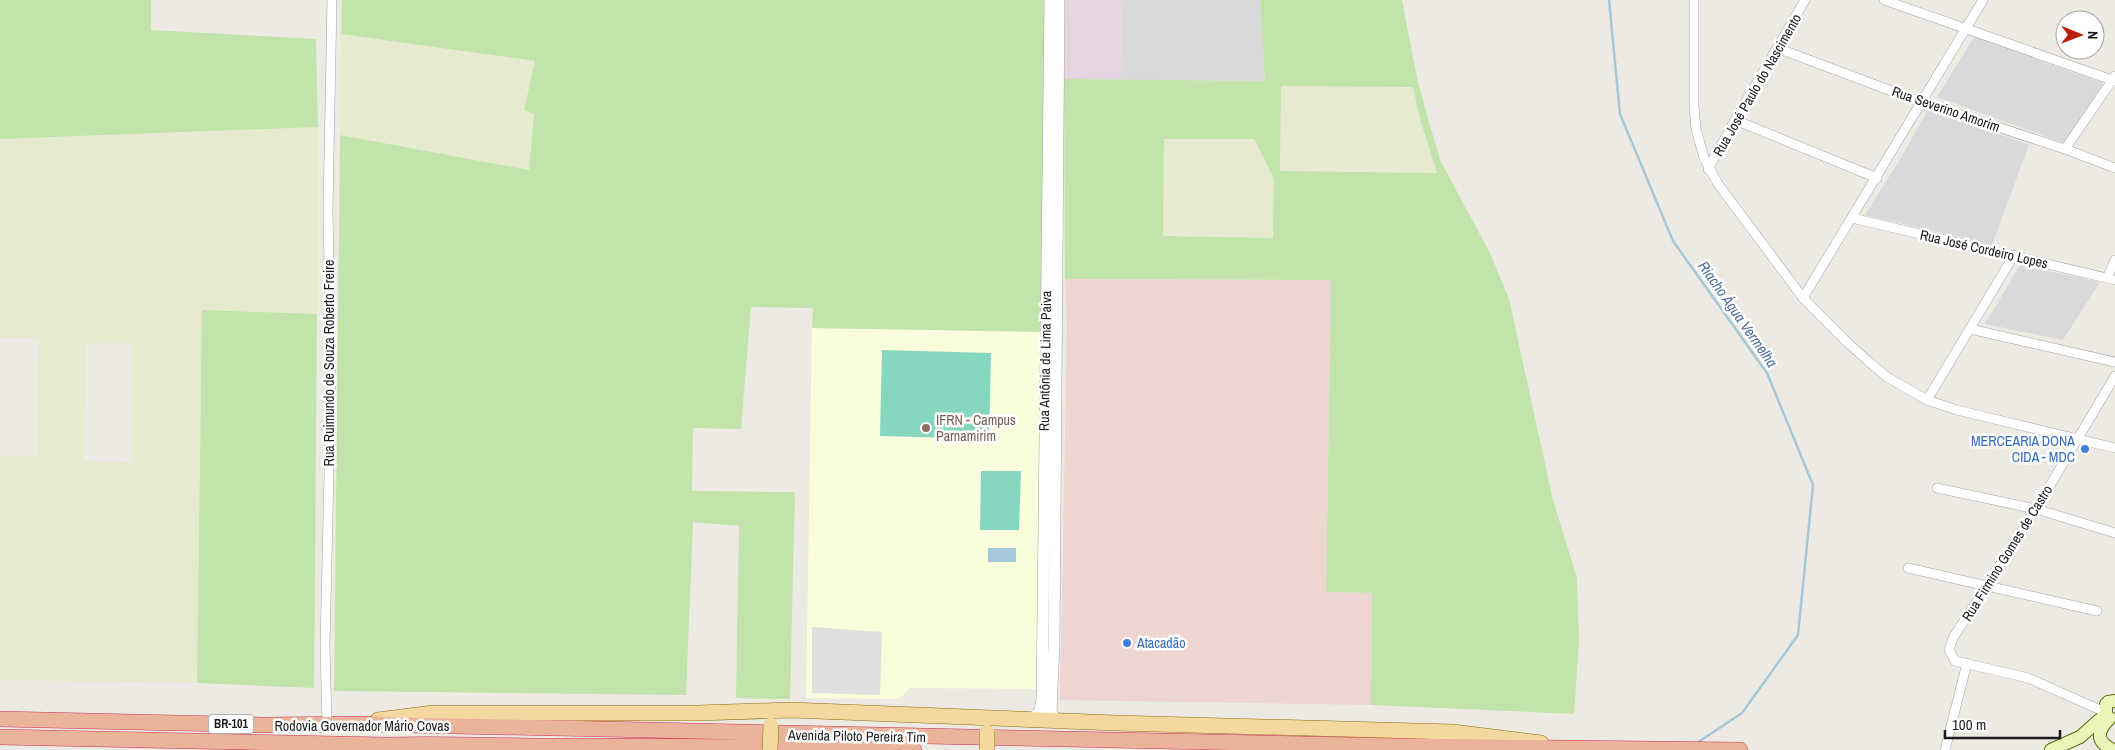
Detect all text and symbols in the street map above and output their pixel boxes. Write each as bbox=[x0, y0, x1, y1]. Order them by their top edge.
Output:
north arrow bbox=[2055, 10, 2105, 60]
street label: Rua José Paulo do Nascimento bbox=[1709, 11, 1805, 159]
text: N bbox=[2084, 31, 2102, 40]
street label: Rua Severino Amorim bbox=[1890, 82, 2002, 136]
street label: Rua José Cordeiro Lopes bbox=[1918, 226, 2050, 273]
water label: Riacho Água Vermelha bbox=[1693, 257, 1783, 372]
street label: Rua Ruimundo de Souza Roberto Freire bbox=[320, 260, 338, 466]
street label: Rua Antônia de Lima Paiva bbox=[1035, 290, 1055, 431]
place label: IFRN - Campus Parnamirim bbox=[936, 411, 1016, 445]
marker: IFRN - Campus Parnamirim bbox=[920, 422, 932, 434]
place label: MERCEARIA DONA CIDA - MDC bbox=[1971, 432, 2075, 466]
marker: MERCEARIA DONA CIDA - MDC bbox=[2079, 443, 2091, 455]
street label: Rua Firmino Gomes de Castro bbox=[1958, 482, 2056, 624]
place label: Atacadão bbox=[1136, 634, 1186, 652]
marker: Atacadão bbox=[1121, 637, 1133, 649]
scale bar bbox=[1945, 708, 2060, 740]
road number: BR-101 bbox=[208, 714, 254, 734]
text: 100 m bbox=[1952, 714, 1986, 735]
street label: Rodovia Governador Mário Covas bbox=[275, 717, 450, 735]
street label: Avenida Piloto Pereira Tim bbox=[787, 726, 926, 746]

